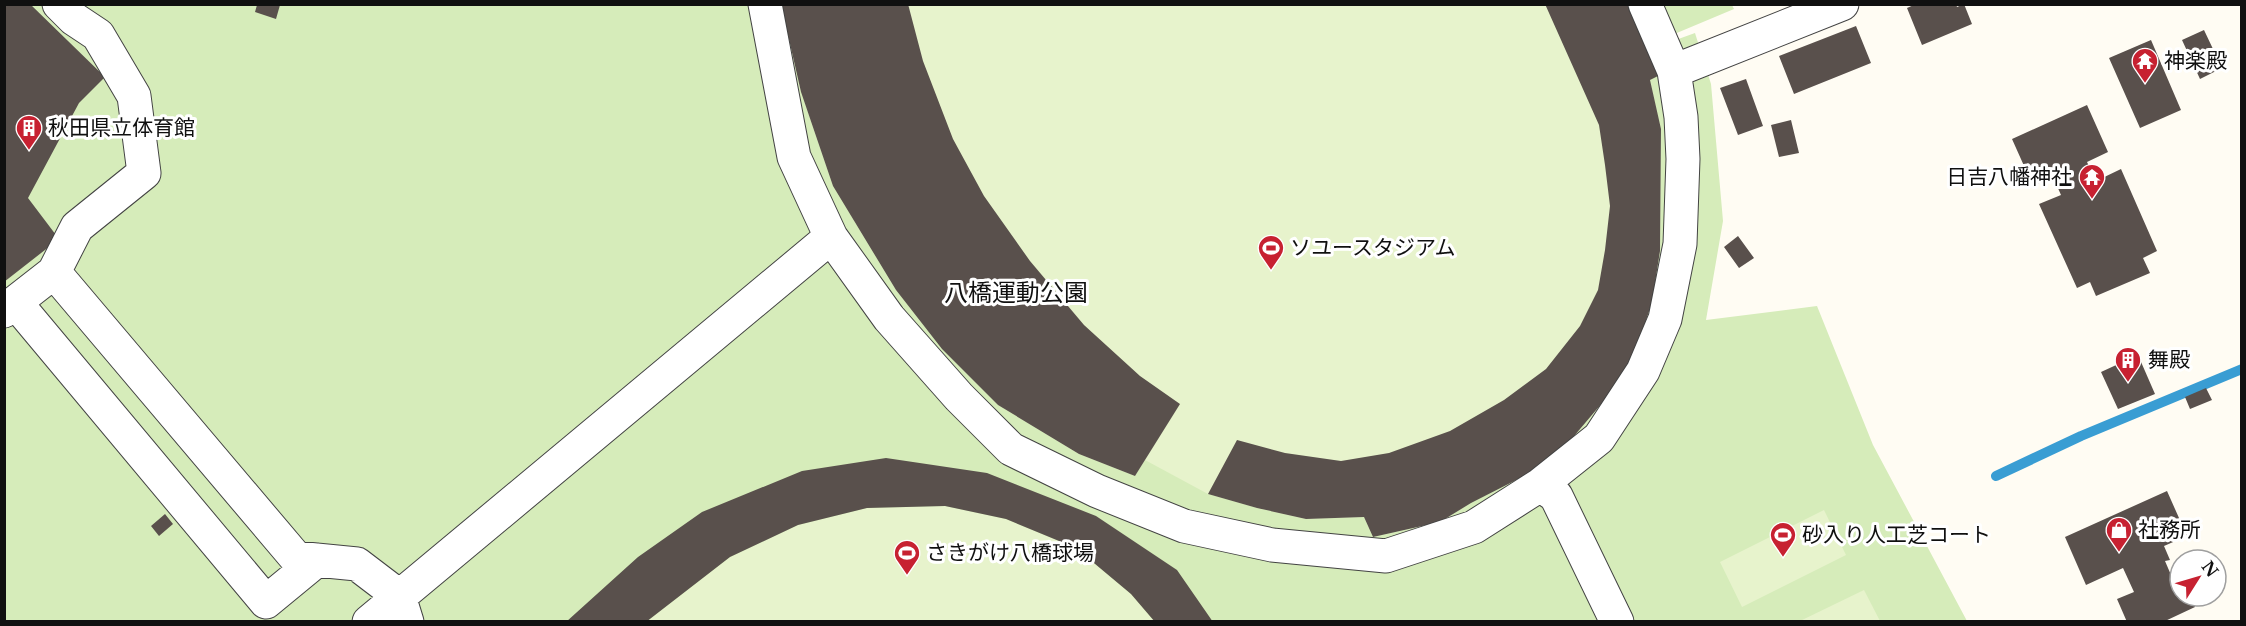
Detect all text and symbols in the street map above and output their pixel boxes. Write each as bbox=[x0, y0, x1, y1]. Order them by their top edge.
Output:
temple icon: 神楽殿 bbox=[2130, 46, 2160, 84]
place label: 神楽殿 bbox=[2164, 48, 2227, 74]
building icon: 秋田県立体育館 bbox=[14, 113, 44, 151]
place label: 秋田県立体育館 bbox=[48, 115, 195, 141]
temple icon: 日吉八幡神社 bbox=[2077, 162, 2107, 200]
place label: 日吉八幡神社 bbox=[1946, 164, 2072, 190]
sports icon: ソユースタジアム bbox=[1256, 233, 1286, 271]
place label: ソユースタジアム bbox=[1290, 235, 1455, 261]
district label: 八橋運動公園 bbox=[944, 278, 1088, 307]
building icon: 舞殿 bbox=[2113, 345, 2143, 383]
place label: 舞殿 bbox=[2148, 347, 2190, 373]
shop icon: 社務所 bbox=[2104, 515, 2134, 553]
place label: 社務所 bbox=[2138, 517, 2201, 543]
sports icon: 砂入り人工芝コート bbox=[1768, 520, 1798, 558]
place label: 砂入り人工芝コート bbox=[1802, 522, 1991, 548]
sports icon: さきがけ八橋球場 bbox=[892, 538, 922, 576]
place label: さきがけ八橋球場 bbox=[926, 540, 1094, 566]
north arrow bbox=[2168, 548, 2228, 608]
text: N bbox=[2197, 557, 2222, 581]

